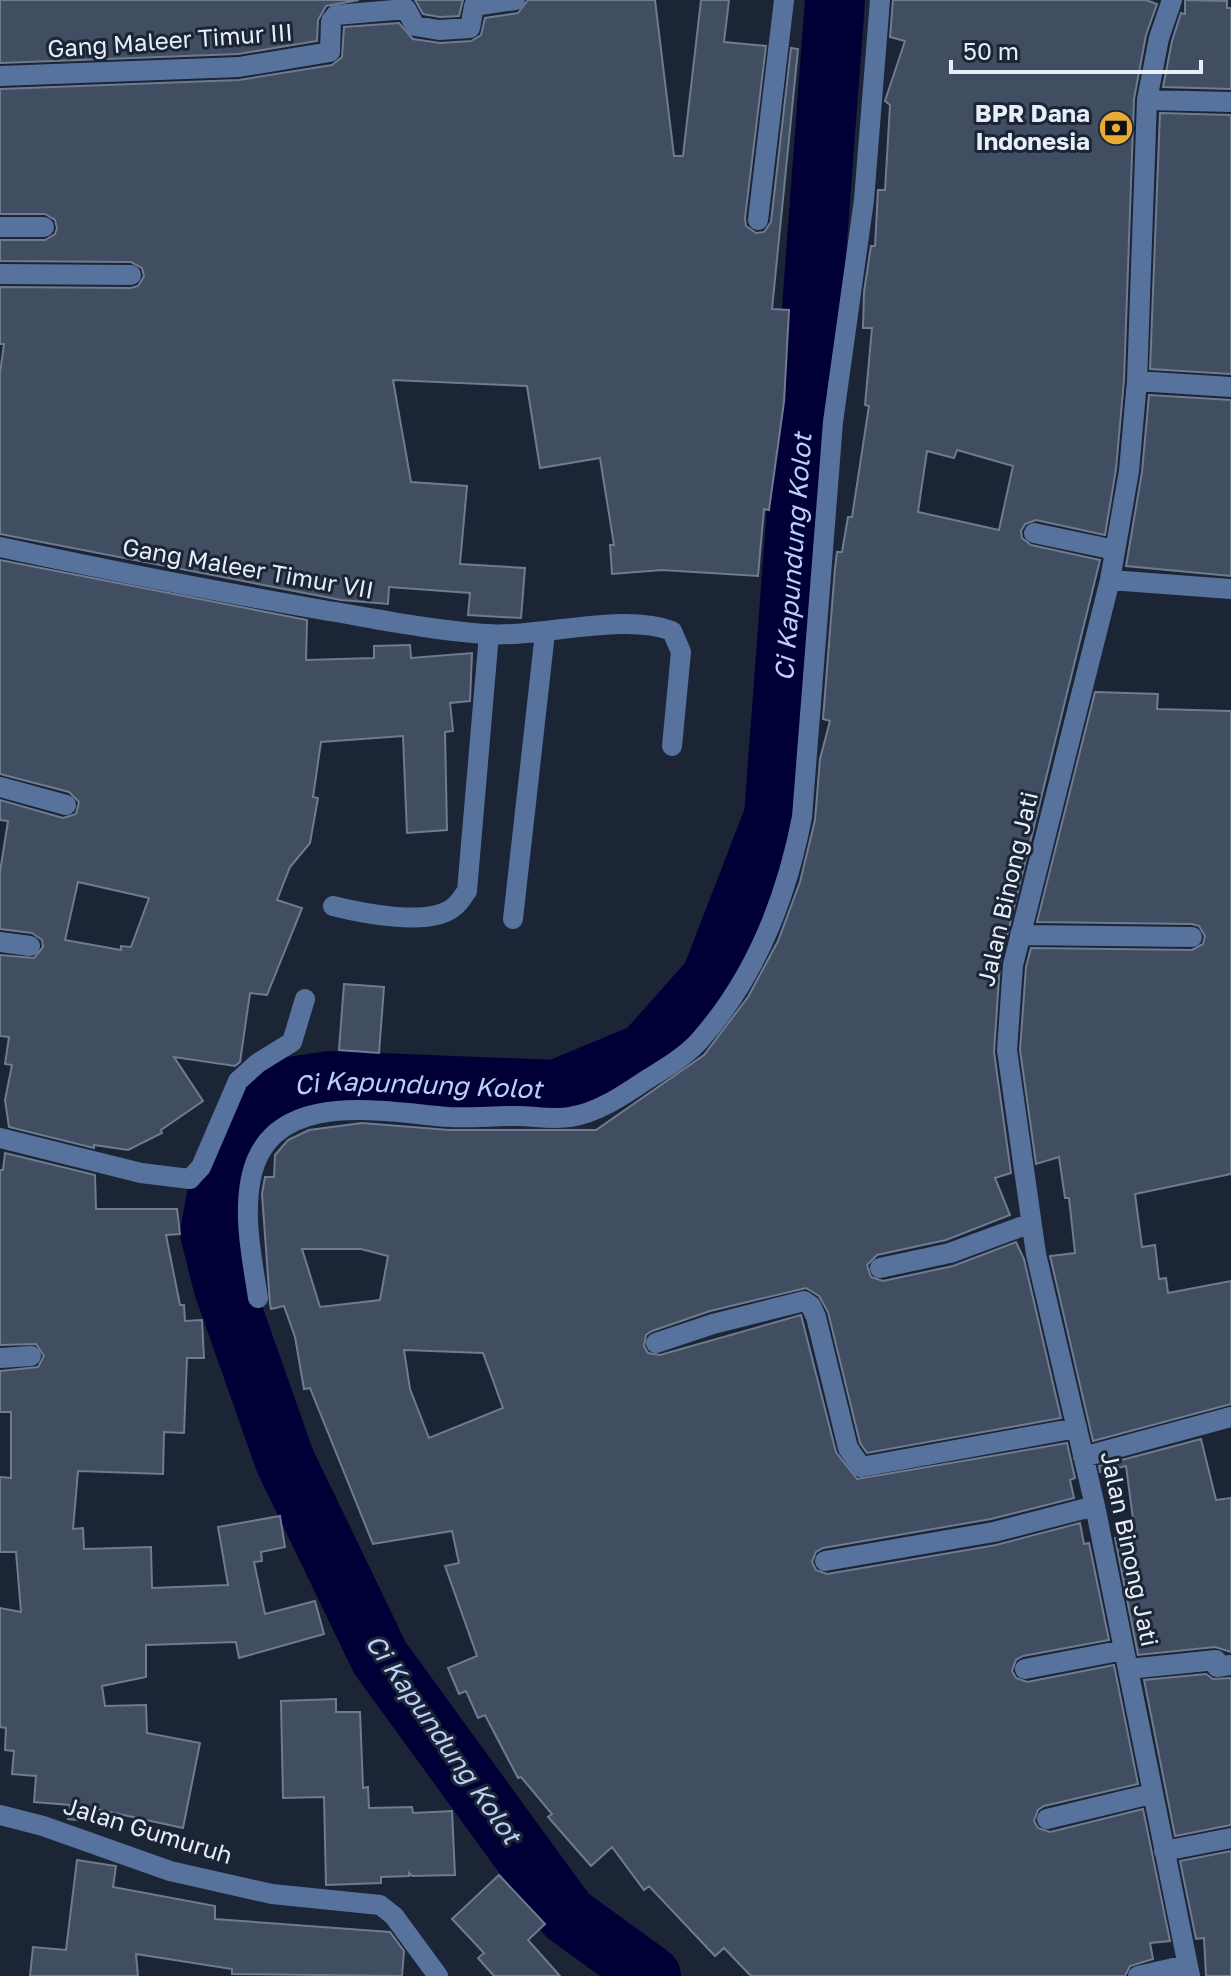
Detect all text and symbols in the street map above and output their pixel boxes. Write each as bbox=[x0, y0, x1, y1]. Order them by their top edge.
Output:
street label: Gang Maleer Timur III bbox=[46, 16, 294, 63]
scale bar bbox=[951, 24, 1201, 74]
text: 50 m bbox=[963, 36, 1019, 65]
place label: BPR Dana Indonesia bbox=[975, 98, 1090, 155]
bank icon: BPR Dana Indonesia bbox=[1097, 109, 1135, 147]
water label: Ci Kapundung Kolot bbox=[768, 429, 818, 682]
street label: Gang Maleer Timur VII bbox=[120, 531, 376, 604]
street label: Jalan Binong Jati bbox=[970, 789, 1043, 989]
water label: Ci Kapundung Kolot bbox=[292, 1065, 545, 1105]
street label: Jalan Binong Jati bbox=[1096, 1448, 1165, 1649]
water label: Ci Kapundung Kolot bbox=[359, 1628, 529, 1852]
street label: Jalan Gumuruh bbox=[61, 1790, 236, 1869]

